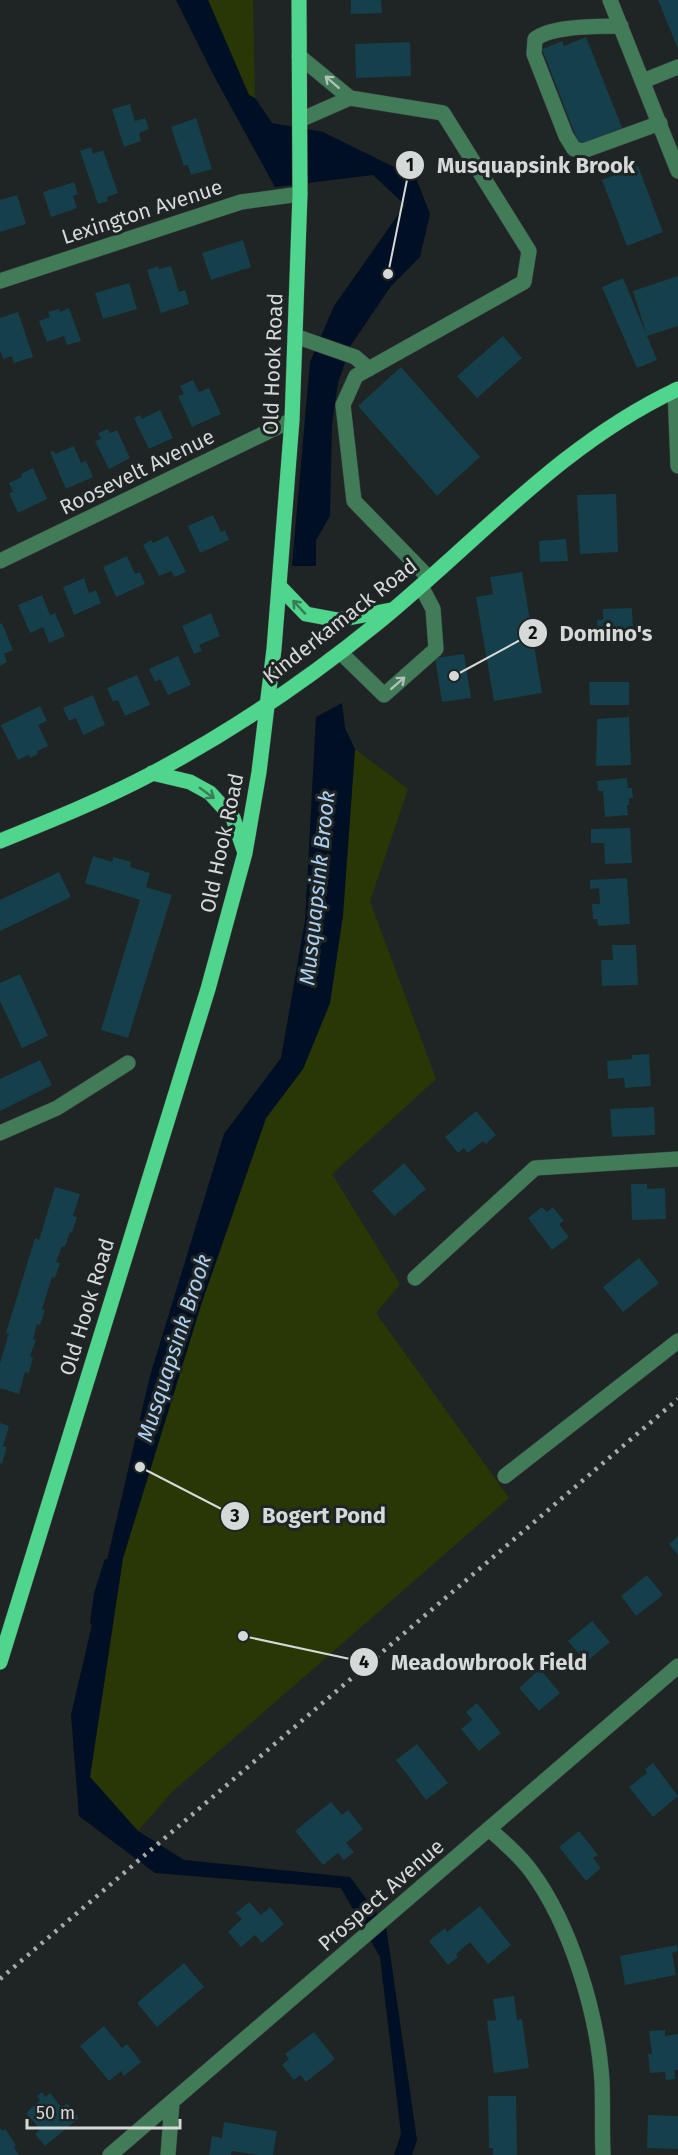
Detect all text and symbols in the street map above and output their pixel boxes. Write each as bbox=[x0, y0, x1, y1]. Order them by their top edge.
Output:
one-way arrow bbox=[325, 75, 340, 89]
callout: Musquapsink Brook bbox=[395, 145, 647, 185]
text: Musquapsink Brook bbox=[437, 152, 636, 179]
text: 1 bbox=[406, 154, 414, 176]
street label: Lexington Avenue bbox=[58, 174, 226, 250]
street label: Old Hook Road bbox=[258, 292, 288, 436]
street label: Roosevelt Avenue bbox=[55, 423, 219, 521]
street label: Kinderkamack Road bbox=[258, 553, 422, 689]
one-way arrow bbox=[291, 599, 306, 614]
callout: Domino's bbox=[518, 613, 665, 653]
text: Domino's bbox=[560, 620, 653, 647]
text: 2 bbox=[528, 622, 538, 644]
one-way arrow bbox=[390, 676, 406, 689]
street label: Old Hook Road bbox=[194, 771, 250, 915]
one-way arrow bbox=[198, 787, 214, 799]
water label: Musquapsink Brook bbox=[293, 789, 341, 987]
street label: Old Hook Road bbox=[54, 1235, 120, 1379]
water label: Musquapsink Brook bbox=[131, 1251, 217, 1445]
callout: Bogert Pond bbox=[220, 1496, 398, 1536]
text: Bogert Pond bbox=[262, 1502, 386, 1529]
text: 3 bbox=[229, 1505, 240, 1527]
callout: Meadowbrook Field bbox=[349, 1642, 599, 1682]
text: Meadowbrook Field bbox=[391, 1649, 587, 1676]
text: 4 bbox=[359, 1651, 369, 1673]
street label: Prospect Avenue bbox=[313, 1833, 449, 1957]
scale bar bbox=[27, 2092, 180, 2130]
text: 50 m bbox=[36, 2102, 75, 2124]

